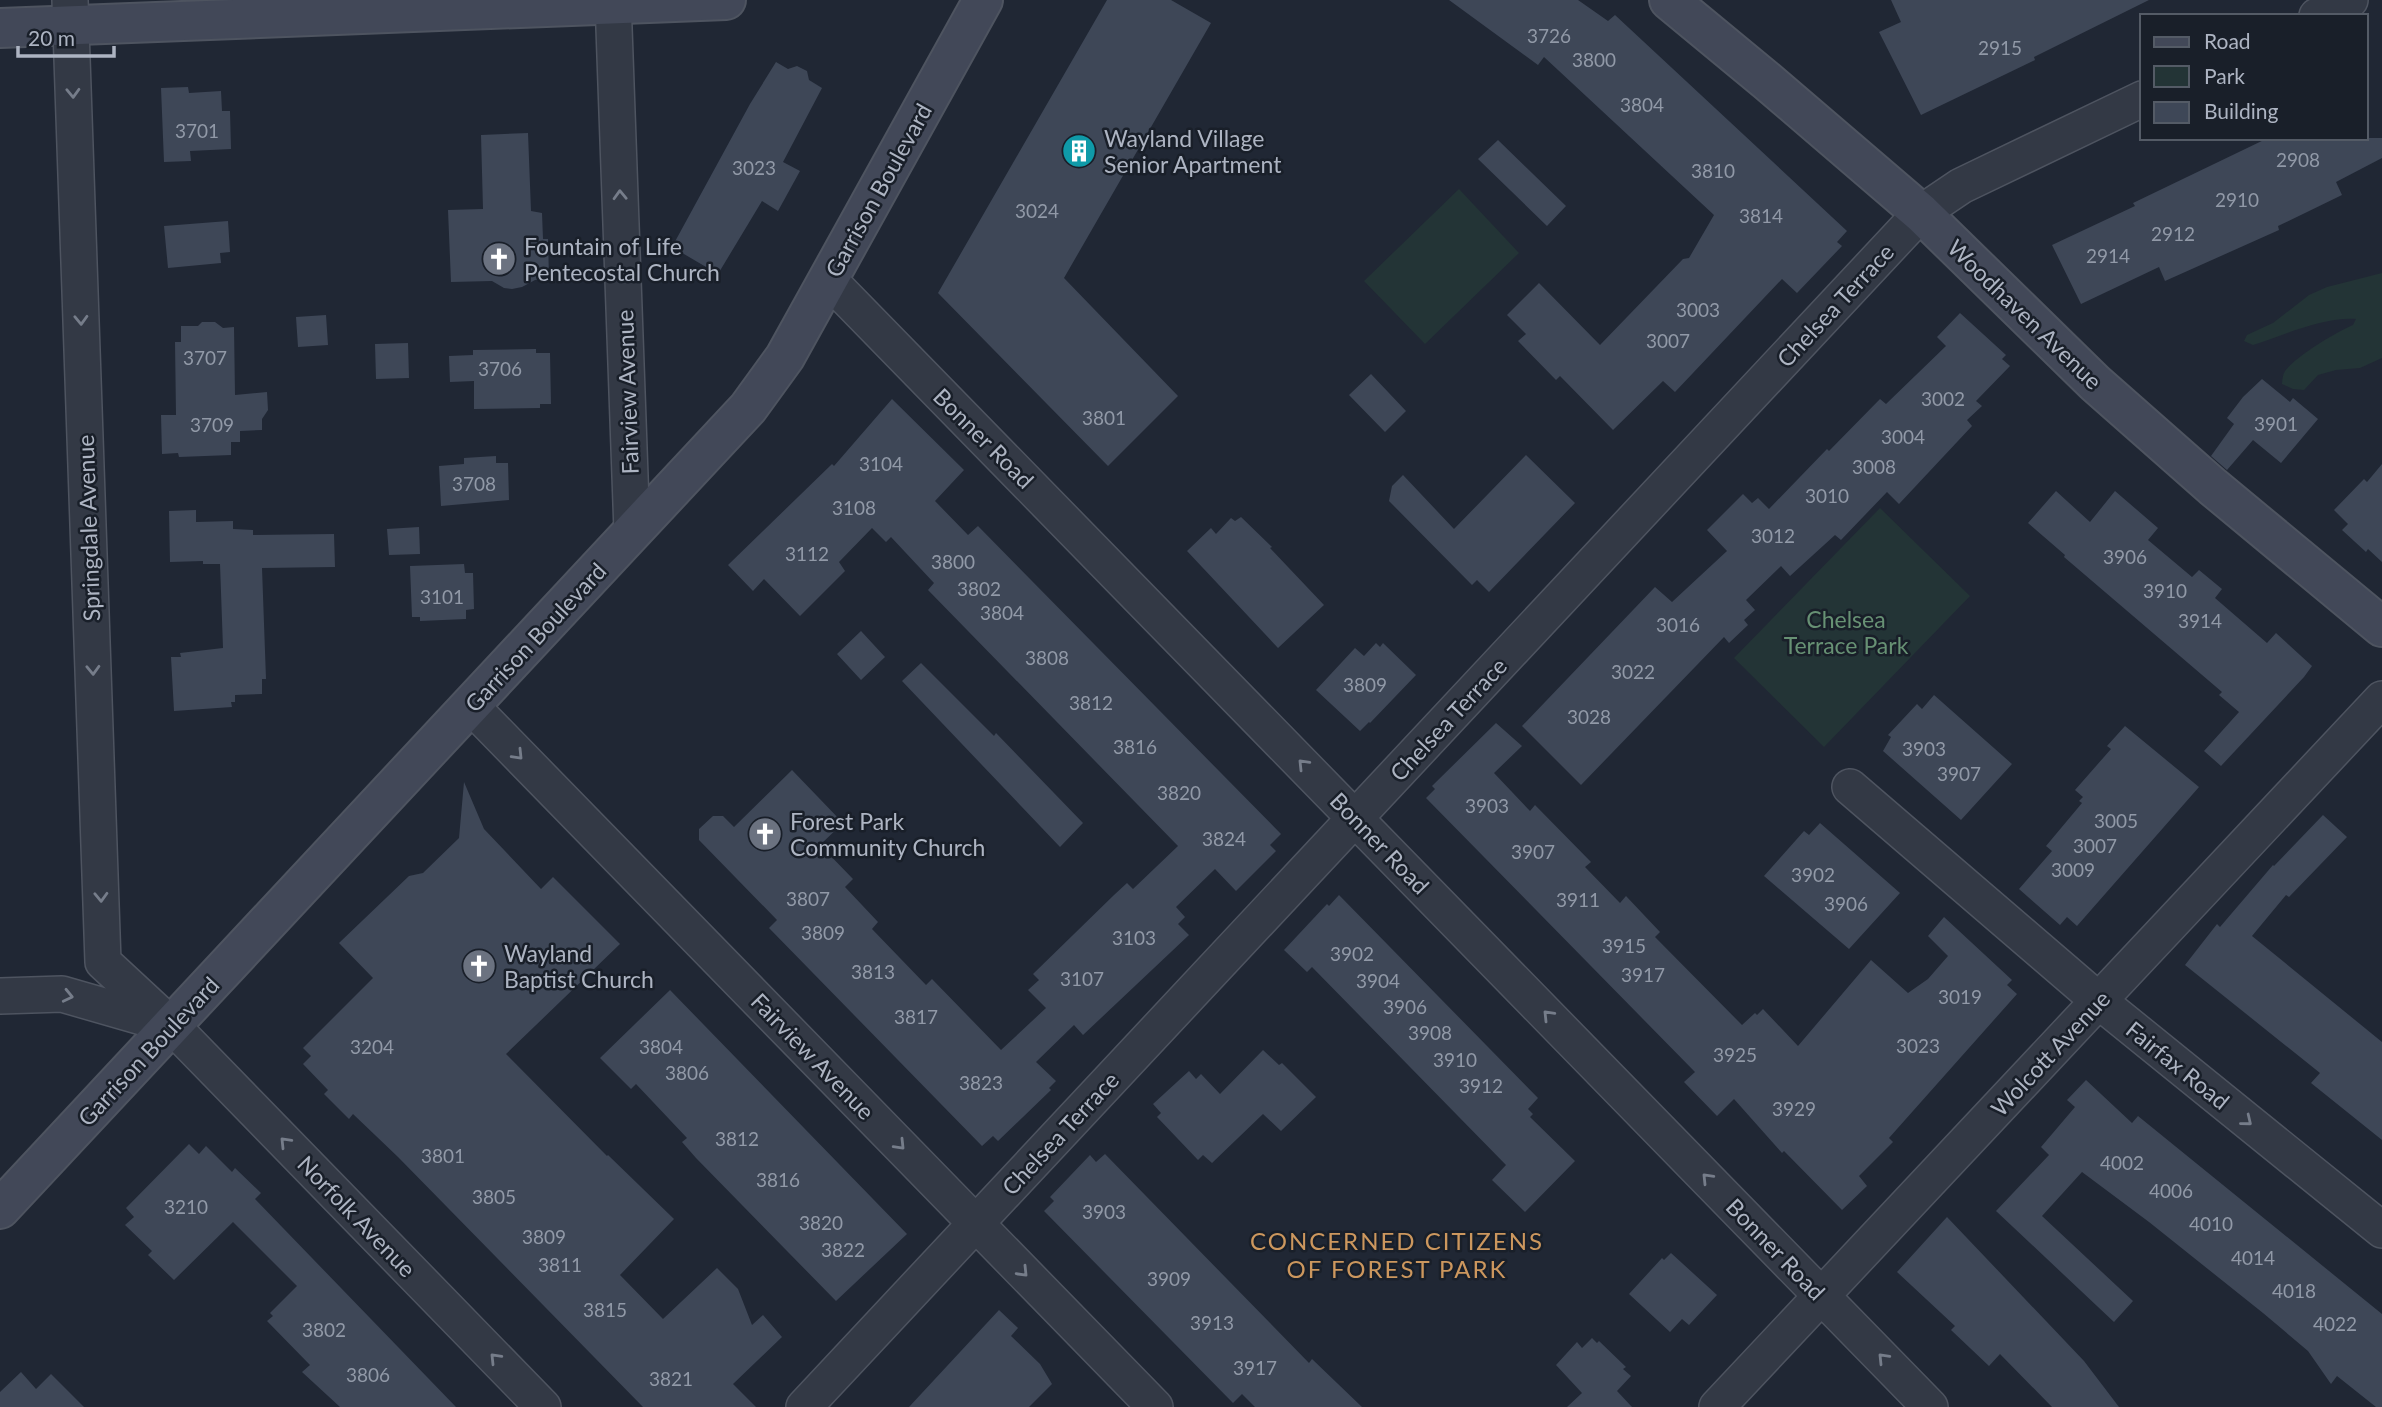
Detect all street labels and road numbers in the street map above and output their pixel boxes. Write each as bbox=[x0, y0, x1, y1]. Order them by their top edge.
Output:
street label: Garrison Boulevard bbox=[819, 98, 937, 282]
street label: Woodhaven Avenue bbox=[1942, 233, 2108, 395]
street label: Chelsea Terrace bbox=[1771, 238, 1899, 372]
street label: Fairview Avenue bbox=[610, 309, 644, 475]
street label: Bonner Road bbox=[928, 382, 1040, 494]
street label: Springdale Avenue bbox=[71, 434, 105, 622]
street label: Garrison Boulevard bbox=[459, 557, 611, 717]
street label: Chelsea Terrace bbox=[1384, 652, 1512, 786]
street label: Bonner Road bbox=[1325, 786, 1435, 900]
street label: Garrison Boulevard bbox=[72, 971, 224, 1131]
street label: Wolcott Avenue bbox=[1985, 984, 2115, 1122]
street label: Fairview Avenue bbox=[746, 987, 880, 1125]
street label: Fairfax Road bbox=[2121, 1015, 2235, 1115]
street label: Chelsea Terrace bbox=[996, 1066, 1124, 1200]
street label: Norfolk Avenue bbox=[292, 1150, 422, 1282]
street label: Bonner Road bbox=[1721, 1192, 1831, 1306]

